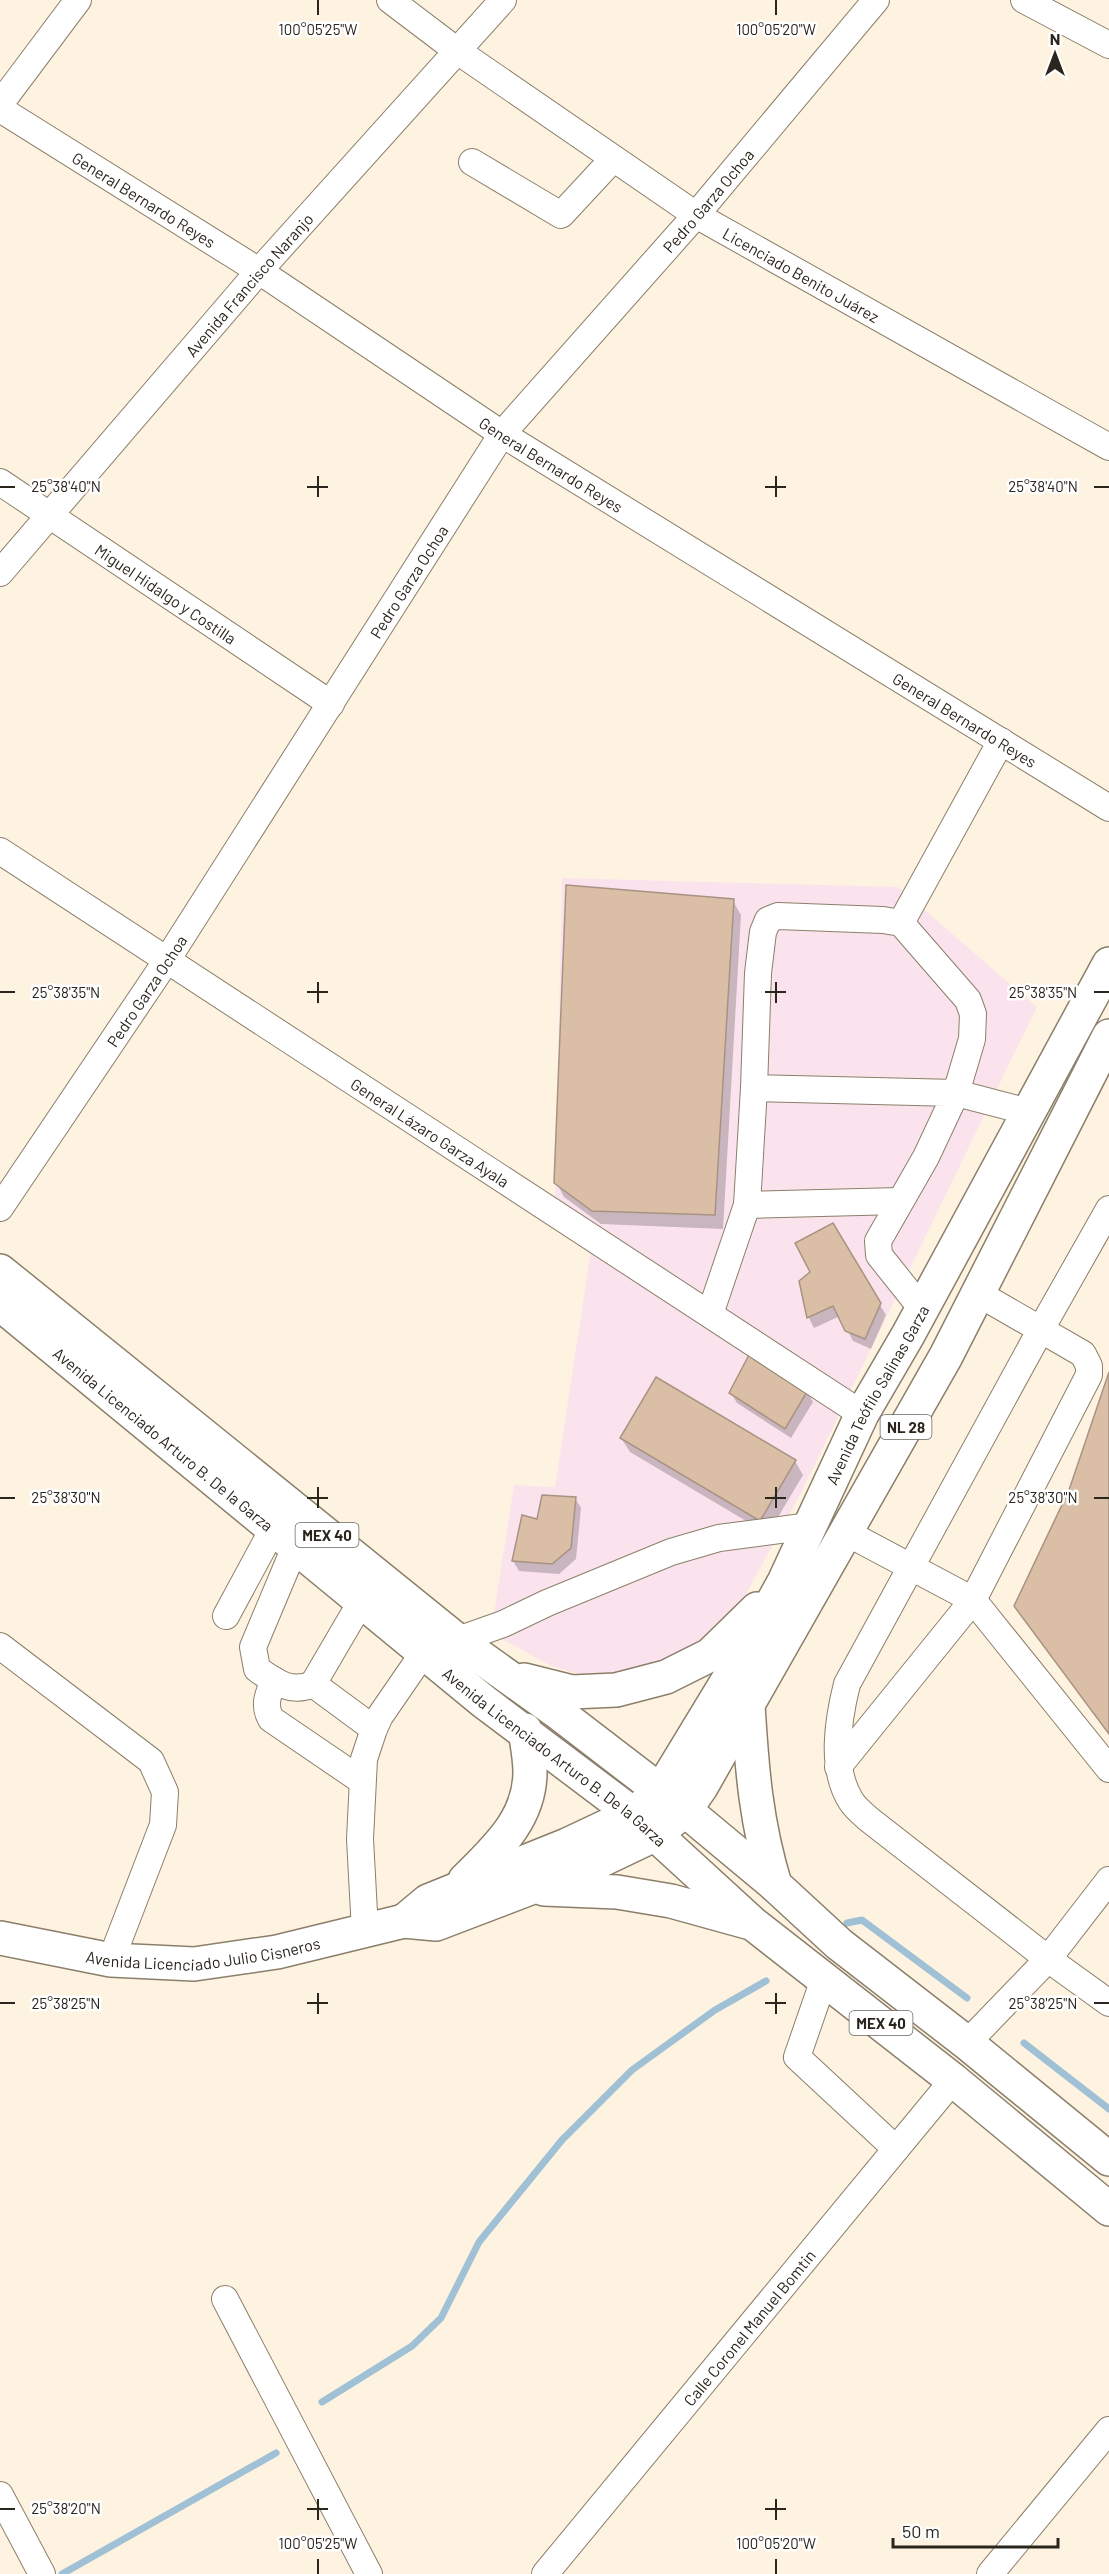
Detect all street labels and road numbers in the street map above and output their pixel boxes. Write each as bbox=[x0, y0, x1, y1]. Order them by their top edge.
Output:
street label: Pedro Garza Ochoa bbox=[658, 145, 757, 256]
street label: General Bernardo Reyes bbox=[69, 147, 219, 251]
street label: Avenida Francisco Naranjo bbox=[181, 209, 316, 360]
street label: Licenciado Benito Juárez bbox=[720, 223, 883, 326]
street label: General Bernardo Reyes bbox=[476, 412, 627, 516]
street label: Pedro Garza Ochoa bbox=[365, 521, 451, 641]
street label: Miguel Hidalgo y Costilla bbox=[92, 539, 240, 648]
street label: General Bernardo Reyes bbox=[890, 668, 1040, 771]
street label: Pedro Garza Ochoa bbox=[102, 931, 190, 1050]
street label: General Lázaro Garza Ayala bbox=[348, 1073, 513, 1191]
street label: Avenida Teófilo Salinas Garza bbox=[821, 1302, 932, 1487]
street label: Avenida Licenciado Arturo B. De la Garza bbox=[50, 1343, 278, 1535]
road number: NL 28 bbox=[880, 1415, 932, 1439]
road number: MEX 40 bbox=[296, 1523, 358, 1547]
street label: Avenida Licenciado Arturo B. De la Garza bbox=[439, 1663, 671, 1850]
street label: Avenida Licenciado Julio Cisneros bbox=[84, 1932, 322, 1974]
road number: MEX 40 bbox=[850, 2011, 912, 2035]
street label: Calle Coronel Manuel Bomtin bbox=[679, 2245, 819, 2409]

